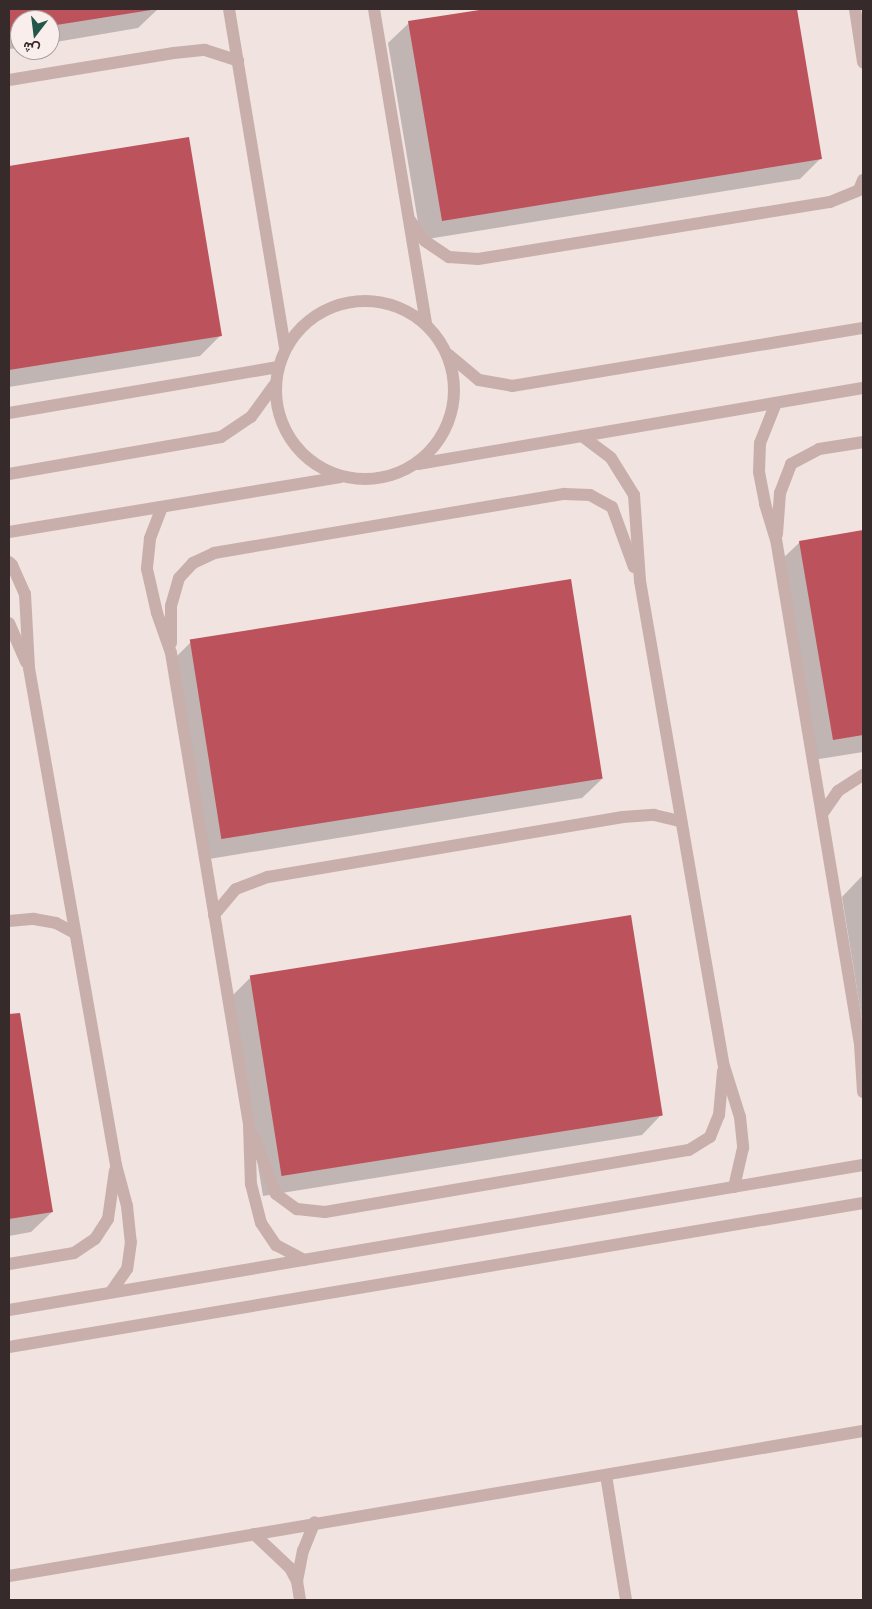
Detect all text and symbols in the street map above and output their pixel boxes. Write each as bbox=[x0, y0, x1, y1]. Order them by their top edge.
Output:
north arrow bbox=[10, 10, 60, 60]
text: ش bbox=[21, 39, 42, 59]

